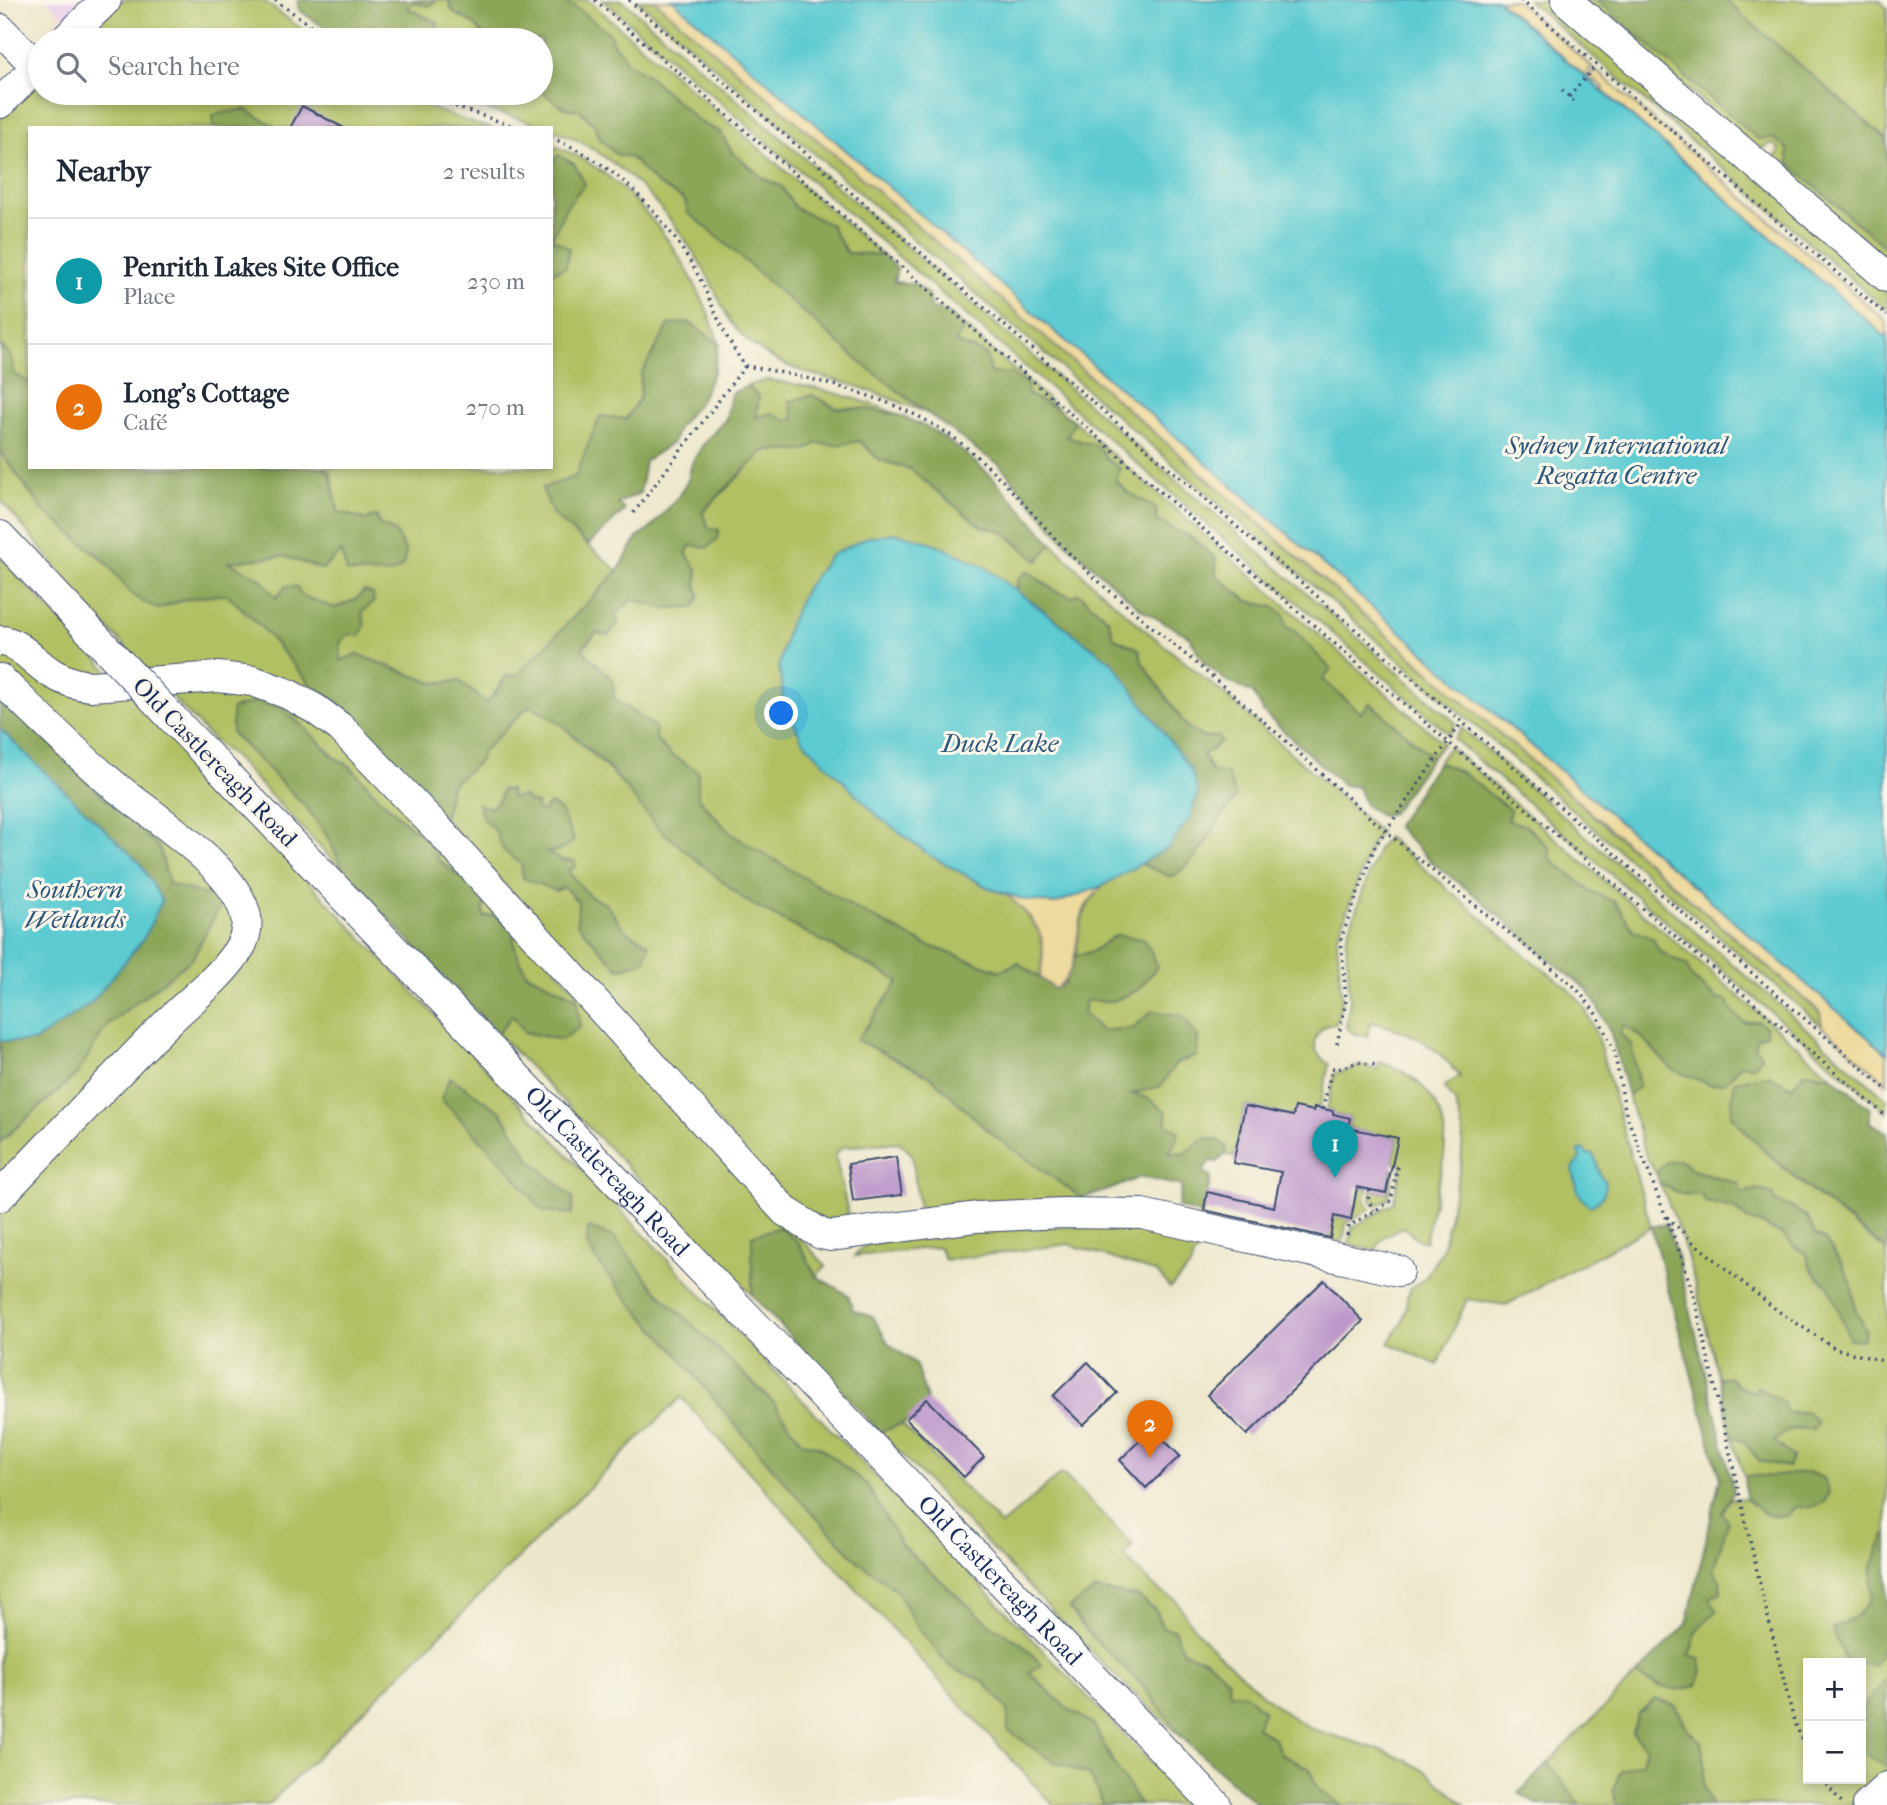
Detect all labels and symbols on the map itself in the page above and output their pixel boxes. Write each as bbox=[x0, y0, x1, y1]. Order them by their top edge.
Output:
water label: Sydney International Regatta Centre bbox=[1504, 430, 1729, 491]
street label: Old Castlereagh Road bbox=[127, 671, 304, 853]
your location bbox=[764, 696, 798, 730]
water label: Duck Lake bbox=[940, 728, 1060, 759]
water label: Southern Wetlands bbox=[25, 874, 126, 935]
street label: Old Castlereagh Road bbox=[519, 1081, 696, 1263]
pin: 1 bbox=[1312, 1120, 1358, 1178]
pin: 2 bbox=[1127, 1400, 1173, 1458]
street label: Old Castlereagh Road bbox=[912, 1490, 1089, 1672]

